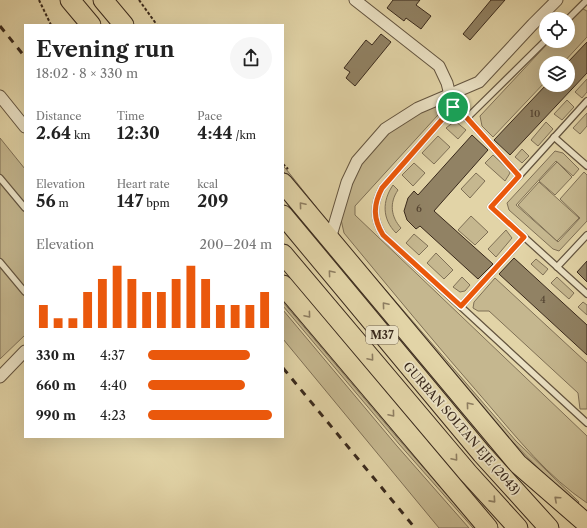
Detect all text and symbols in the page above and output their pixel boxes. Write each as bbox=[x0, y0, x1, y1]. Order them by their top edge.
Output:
map controls bbox=[539, 12, 575, 92]
button: locate bbox=[539, 12, 575, 48]
text: Evening run bbox=[36, 36, 175, 63]
button: share bbox=[230, 37, 272, 79]
button: layers bbox=[539, 56, 575, 92]
text: 18:02 · 8 × 330 m bbox=[36, 65, 138, 81]
pin bbox=[436, 90, 470, 124]
icon: arrive bbox=[442, 96, 464, 118]
house number: 10 bbox=[530, 107, 540, 120]
text: Distance bbox=[36, 109, 82, 123]
text: Time bbox=[117, 109, 144, 123]
text: Pace bbox=[197, 109, 222, 123]
text: 2.64 bbox=[36, 123, 71, 143]
text: 12:30 bbox=[117, 123, 160, 143]
text: 4:44 bbox=[197, 123, 233, 143]
text: km bbox=[71, 128, 91, 142]
text: /km bbox=[233, 128, 256, 142]
text: Elevation bbox=[36, 177, 85, 191]
text: Heart rate bbox=[117, 177, 170, 191]
text: kcal bbox=[197, 177, 218, 191]
text: 56 bbox=[36, 191, 56, 211]
text: 147 bbox=[117, 191, 143, 211]
text: 209 bbox=[197, 191, 228, 211]
text: m bbox=[56, 196, 69, 210]
text: bpm bbox=[143, 196, 170, 210]
one-way arrow bbox=[299, 202, 306, 210]
house number: 6 bbox=[416, 202, 422, 215]
text: Elevation bbox=[36, 236, 94, 252]
text: 200–204 m bbox=[200, 236, 272, 252]
one-way arrow bbox=[329, 271, 336, 278]
house number: 4 bbox=[540, 293, 546, 306]
one-way arrow bbox=[383, 302, 390, 309]
one-way arrow bbox=[304, 310, 311, 317]
road number: M37 bbox=[366, 326, 398, 344]
text: 330 m bbox=[36, 347, 75, 363]
text: 4:37 bbox=[100, 347, 125, 363]
one-way arrow bbox=[367, 354, 374, 361]
street label: GURBAN SOLTAN EJE (2043) bbox=[400, 359, 524, 498]
text: 660 m bbox=[36, 377, 76, 393]
text: 4:40 bbox=[100, 377, 127, 393]
one-way arrow bbox=[466, 402, 473, 409]
text: 990 m bbox=[36, 407, 76, 423]
text: 4:23 bbox=[100, 407, 126, 423]
one-way arrow bbox=[388, 409, 395, 417]
one-way arrow bbox=[451, 453, 458, 460]
one-way arrow bbox=[489, 496, 496, 503]
one-way arrow bbox=[555, 497, 562, 504]

